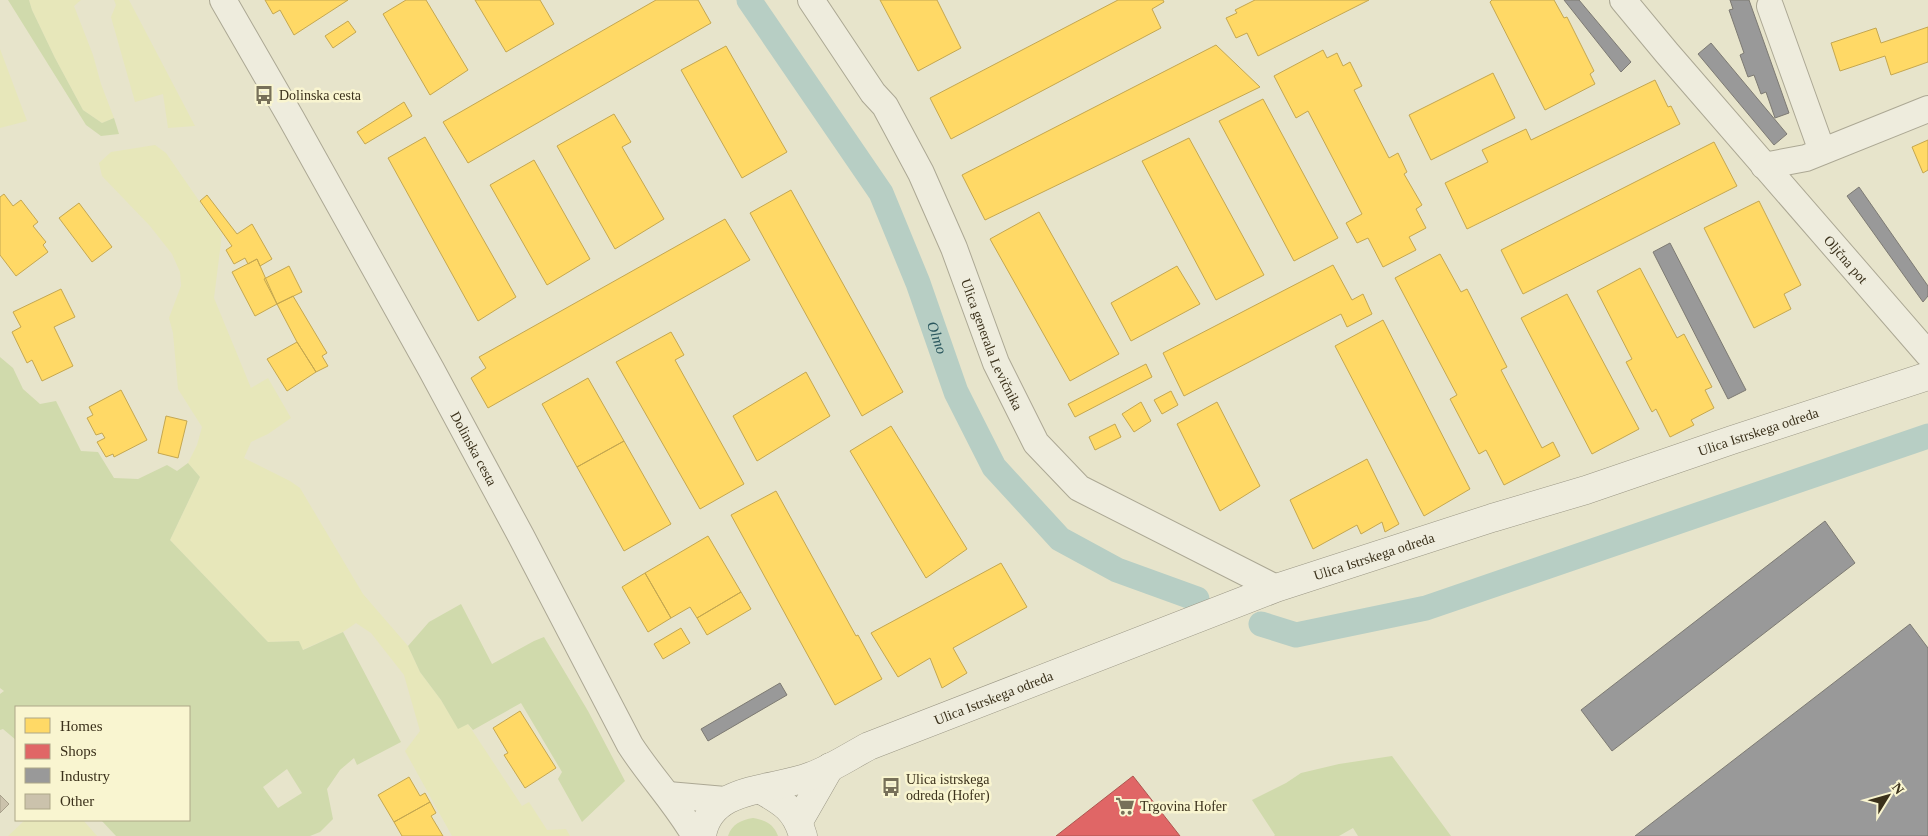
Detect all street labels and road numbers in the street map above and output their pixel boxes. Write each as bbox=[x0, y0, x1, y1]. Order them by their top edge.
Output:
street label: Oljčna pot bbox=[1821, 232, 1871, 287]
street label: Ulica generala Levičnika bbox=[958, 277, 1026, 413]
street label: Ulica Istrskega odreda bbox=[1696, 405, 1821, 459]
street label: Dolinska cesta bbox=[448, 409, 500, 489]
street label: Ulica Istrskega odreda bbox=[1312, 529, 1437, 583]
street label: Ulica Istrskega odreda bbox=[932, 668, 1056, 727]

